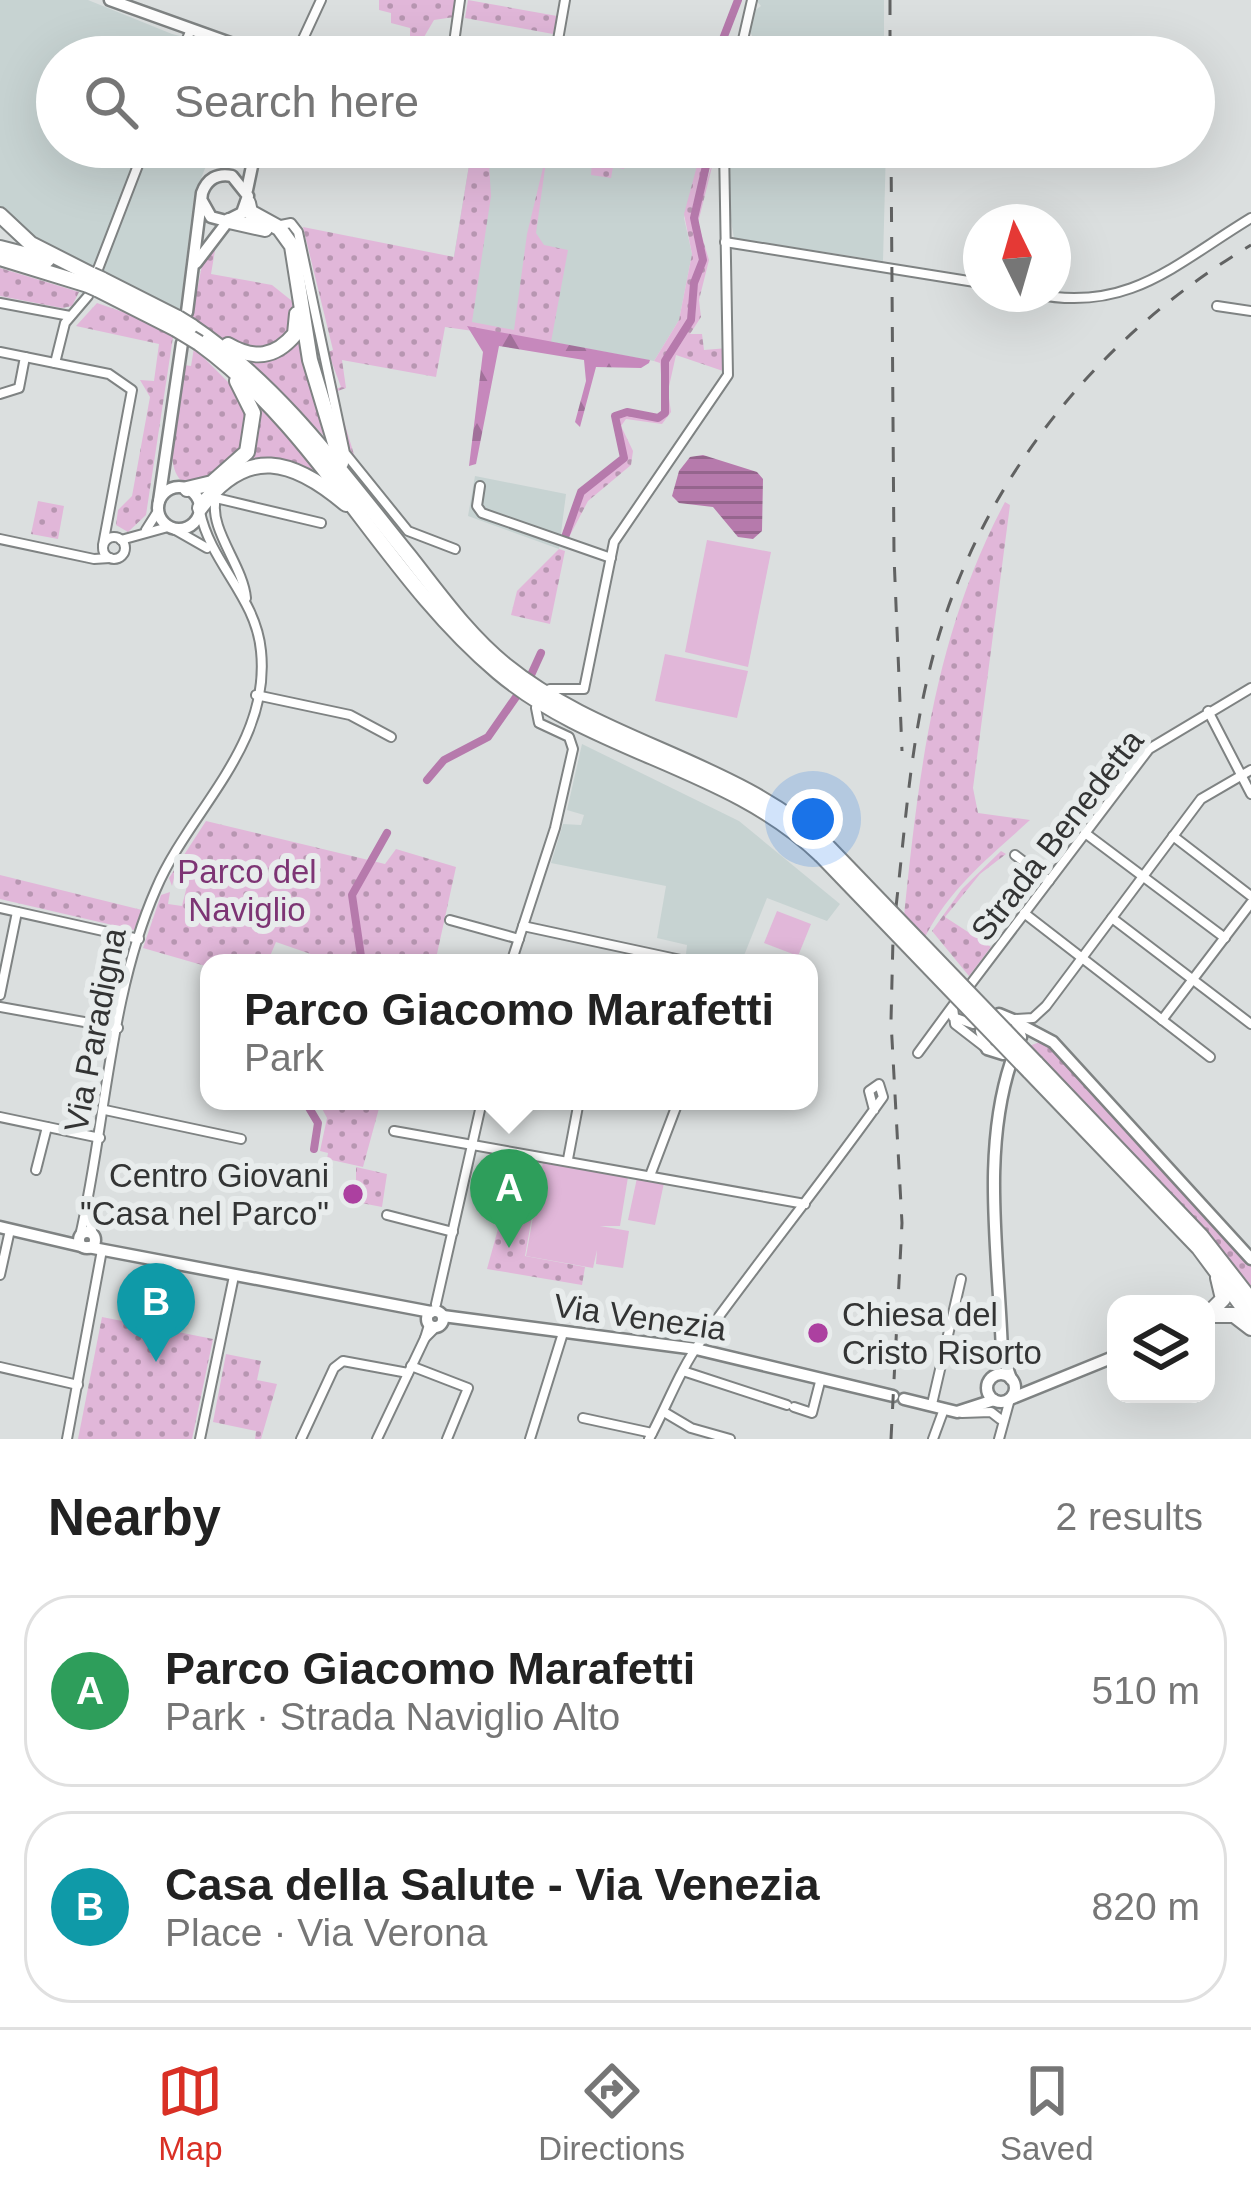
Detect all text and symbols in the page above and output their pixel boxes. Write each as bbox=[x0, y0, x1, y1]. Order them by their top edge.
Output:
search box bbox=[36, 36, 1215, 168]
icon: search bbox=[78, 69, 144, 135]
text: Search here bbox=[174, 76, 419, 127]
north arrow bbox=[963, 204, 1071, 312]
street label: Strada Benedetta bbox=[963, 722, 1151, 948]
your location bbox=[783, 789, 843, 849]
park label: Parco del Naviglio bbox=[177, 853, 317, 928]
street label: Via Paradigna bbox=[57, 924, 133, 1135]
popup bbox=[200, 954, 818, 1110]
text: Parco Giacomo Marafetti bbox=[244, 984, 774, 1035]
text: Park bbox=[244, 1036, 324, 1079]
pin: A bbox=[470, 1149, 548, 1248]
place label: Centro Giovani "Casa nel Parco" bbox=[80, 1157, 329, 1232]
marker: Centro Giovani "Casa nel Parco" bbox=[340, 1181, 366, 1207]
pin: B bbox=[117, 1263, 195, 1362]
street label: Via Venezia bbox=[551, 1287, 729, 1347]
map controls bbox=[1107, 1295, 1215, 1403]
button: layers bbox=[1107, 1295, 1215, 1403]
place label: Chiesa del Cristo Risorto bbox=[842, 1296, 1042, 1371]
marker: Chiesa del Cristo Risorto bbox=[805, 1320, 831, 1346]
text: Nearby bbox=[48, 1489, 221, 1546]
text: 2 results bbox=[1056, 1495, 1203, 1538]
text: Parco Giacomo Marafetti bbox=[165, 1643, 695, 1694]
text: A bbox=[76, 1669, 104, 1712]
text: 510 m bbox=[1092, 1669, 1200, 1712]
text: Park · Strada Naviglio Alto bbox=[165, 1695, 620, 1738]
text: Casa della Salute - Via Venezia bbox=[165, 1859, 820, 1910]
text: B bbox=[76, 1885, 104, 1928]
text: 820 m bbox=[1092, 1885, 1200, 1928]
text: Place · Via Verona bbox=[165, 1911, 487, 1954]
tab: Map bbox=[157, 2058, 223, 2168]
tab: Directions bbox=[538, 2058, 685, 2168]
tab: Saved bbox=[1000, 2058, 1094, 2168]

